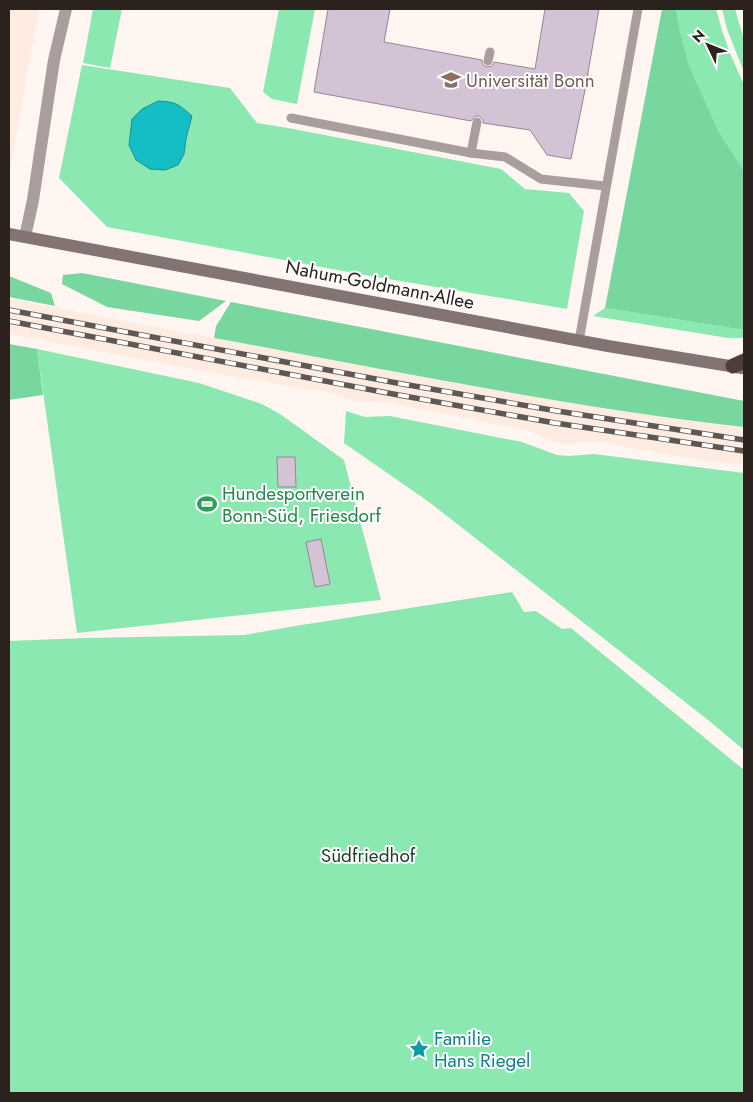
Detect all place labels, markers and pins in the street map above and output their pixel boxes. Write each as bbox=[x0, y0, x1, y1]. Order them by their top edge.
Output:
place label: Universität Bonn bbox=[466, 67, 595, 94]
school or university icon: Universität Bonn bbox=[440, 69, 462, 91]
place label: Hundesportverein Bonn-Süd, Friesdorf bbox=[222, 480, 381, 529]
sports icon: Hundesportverein Bonn-Süd, Friesdorf bbox=[196, 493, 218, 515]
place label: Familie Hans Riegel bbox=[434, 1025, 530, 1074]
place icon: Familie Hans Riegel bbox=[408, 1038, 430, 1060]

